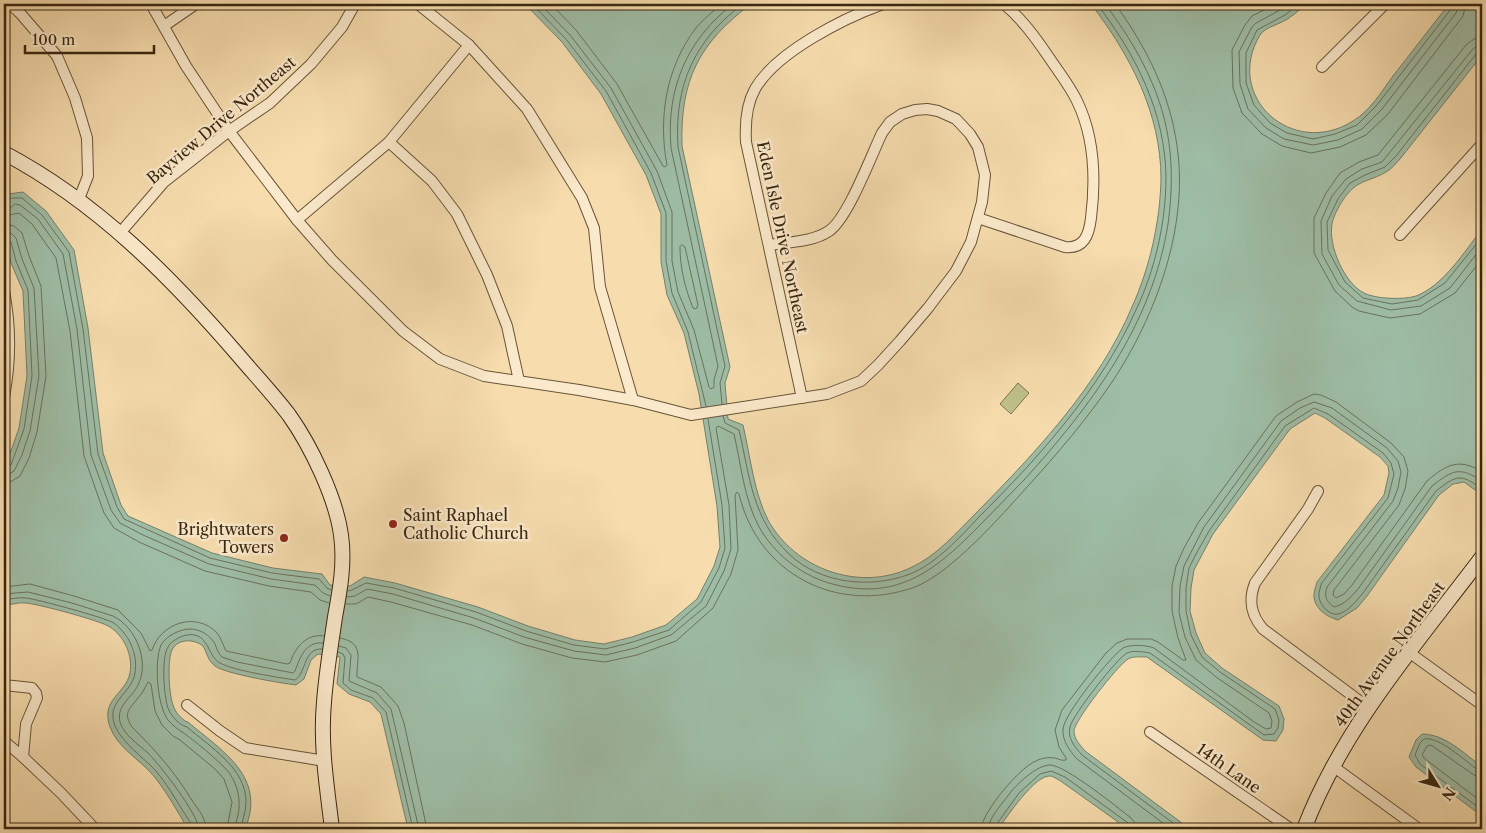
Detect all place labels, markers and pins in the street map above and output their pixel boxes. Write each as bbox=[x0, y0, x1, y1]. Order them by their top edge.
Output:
place label: Saint Raphael Catholic Church bbox=[403, 505, 529, 543]
marker: Saint Raphael Catholic Church bbox=[387, 518, 399, 530]
place label: Brightwaters Towers bbox=[178, 519, 274, 557]
marker: Brightwaters Towers bbox=[278, 532, 290, 544]

